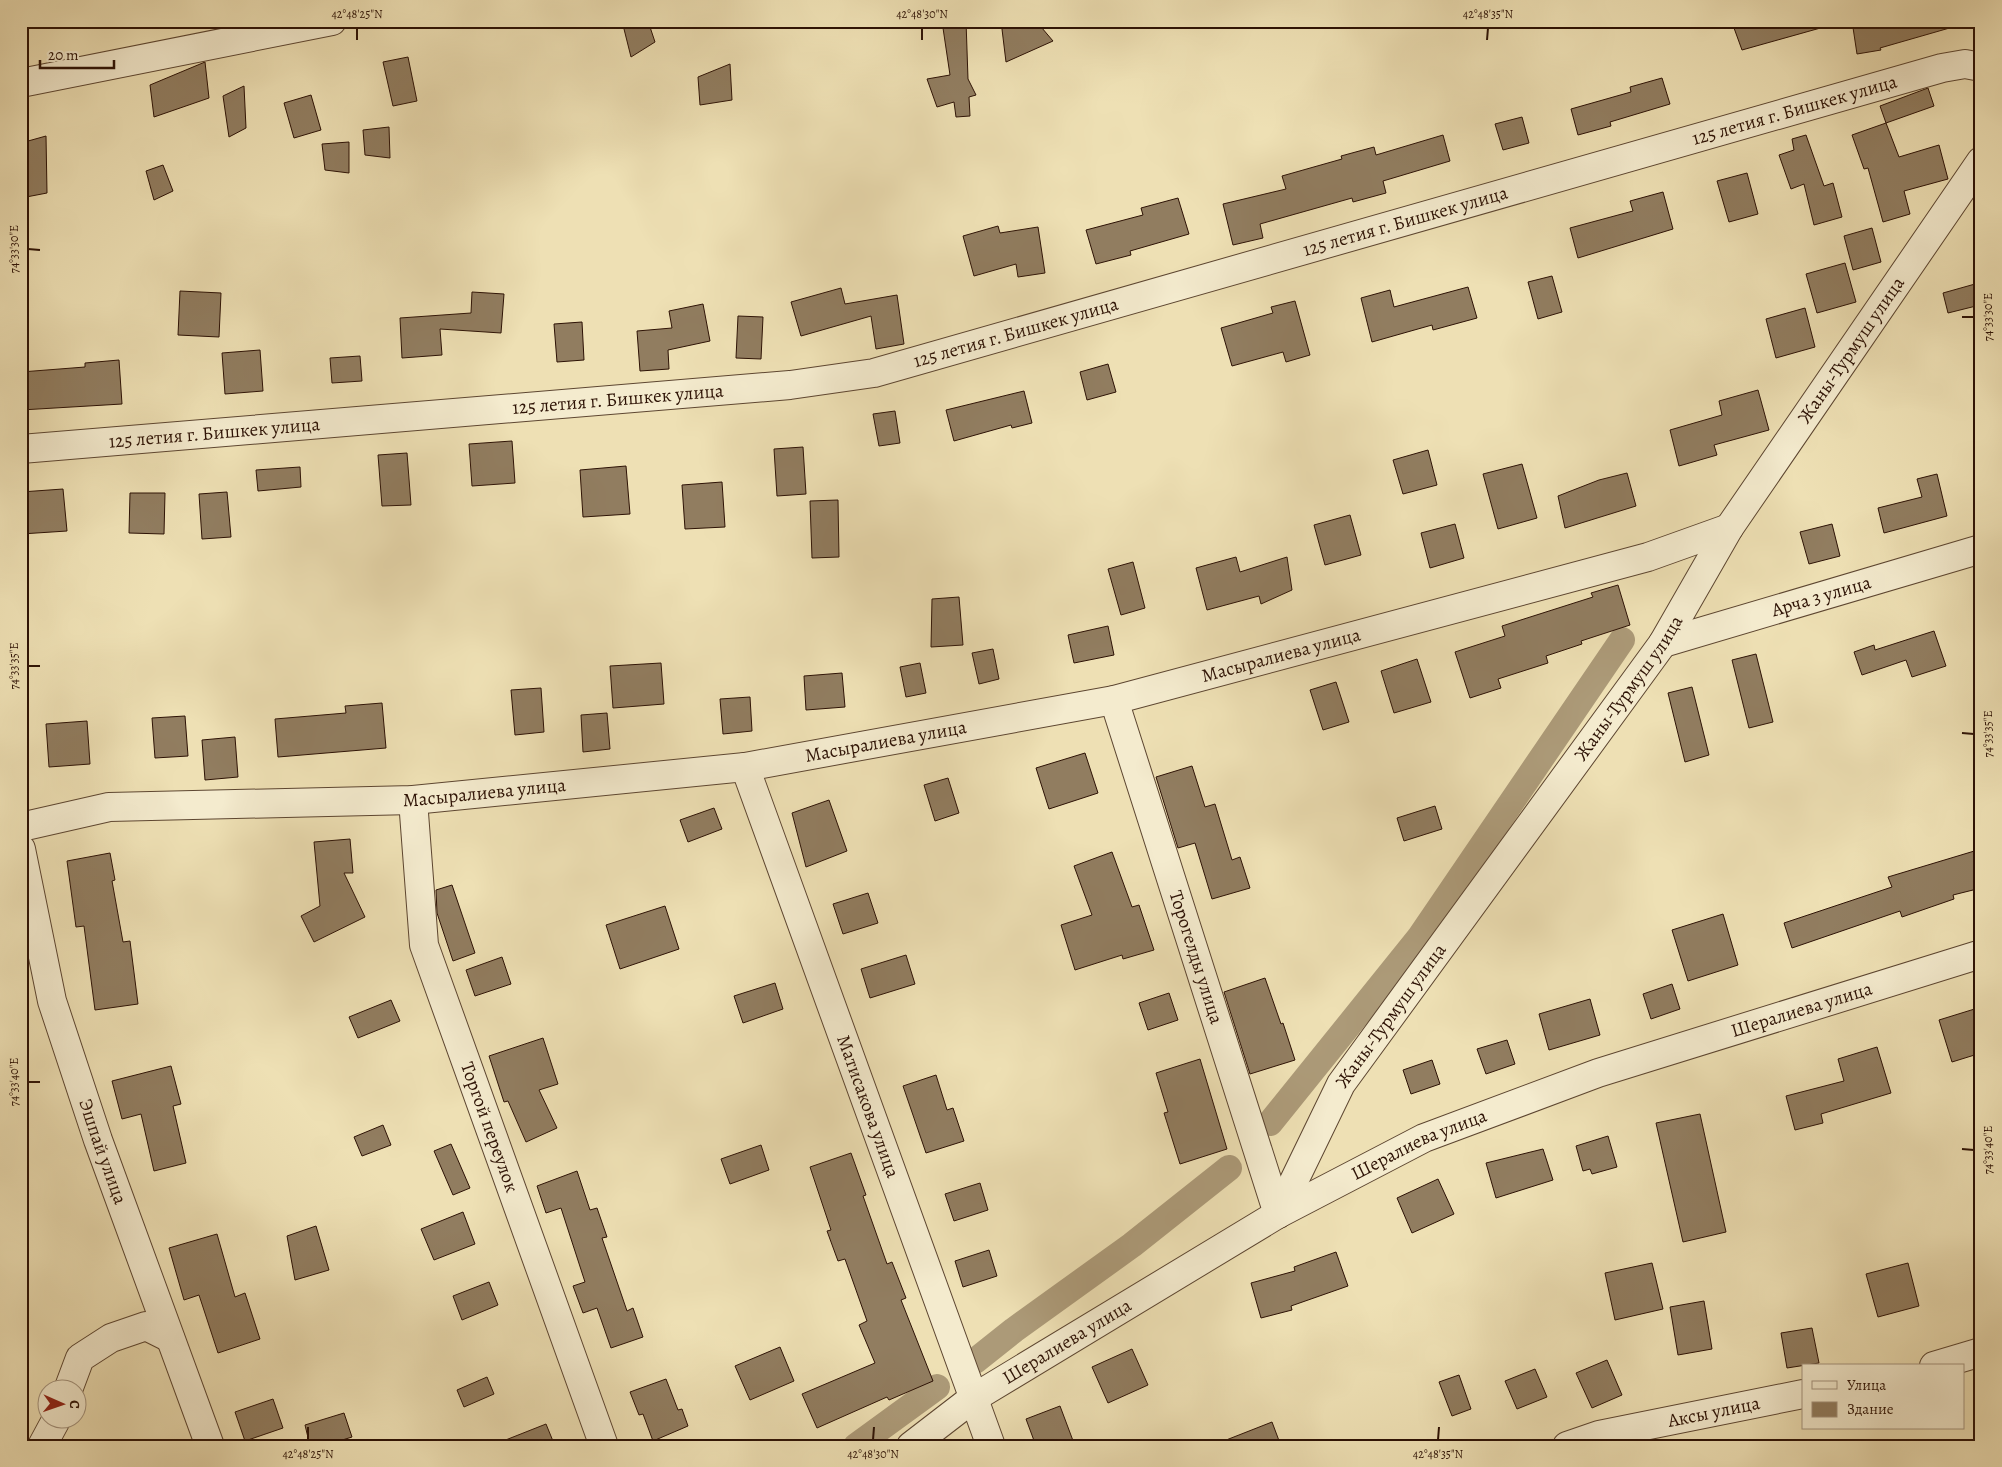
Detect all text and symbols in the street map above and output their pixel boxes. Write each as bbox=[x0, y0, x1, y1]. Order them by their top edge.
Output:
text: 42°48'25"N bbox=[331, 6, 383, 22]
text: 42°48'30"N bbox=[896, 6, 948, 22]
text: 42°48'35"N bbox=[1463, 6, 1514, 22]
scale bar bbox=[40, 38, 114, 70]
text: 20 m bbox=[48, 45, 79, 65]
street label: 125 летия г. Бишкек улица bbox=[1689, 68, 1900, 152]
street label: 125 летия г. Бишкек улица bbox=[1300, 180, 1511, 263]
text: 74°33'30"E bbox=[6, 225, 22, 273]
street label: Жаны-Турмуш улица bbox=[1792, 271, 1911, 429]
street label: 125 летия г. Бишкек улица bbox=[910, 291, 1122, 374]
text: 74°33'30"E bbox=[1980, 293, 1996, 341]
street label: 125 летия г. Бишкек улица bbox=[511, 378, 725, 421]
street label: 125 летия г. Бишкек улица bbox=[108, 411, 321, 455]
street label: Арча 3 улица bbox=[1767, 569, 1874, 624]
street label: Жаны-Турмуш улица bbox=[1568, 610, 1689, 766]
street label: Масыралиева улица bbox=[1199, 621, 1364, 689]
text: 74°33'35"E bbox=[6, 642, 22, 690]
text: 74°33'35"E bbox=[1980, 710, 1996, 758]
street label: Масыралиева улица bbox=[803, 714, 969, 769]
street label: Масыралиева улица bbox=[403, 772, 567, 813]
street label: Торогелды улица bbox=[1163, 887, 1230, 1028]
street label: Жаны-Турмуш улица bbox=[1329, 938, 1452, 1093]
street label: Шералиева улица bbox=[1728, 976, 1876, 1044]
street label: Матисакова улица bbox=[830, 1031, 906, 1182]
text: 74°33'40"E bbox=[6, 1058, 22, 1106]
street label: Торгой переулок bbox=[454, 1058, 525, 1196]
street label: Эшпай улица bbox=[72, 1095, 134, 1208]
street label: Шералиева улица bbox=[1347, 1103, 1491, 1187]
text: 74°33'40"E bbox=[1980, 1126, 1996, 1174]
street label: Шералиева улица bbox=[998, 1292, 1137, 1391]
legend bbox=[1802, 1364, 1964, 1430]
text: Улица bbox=[1847, 1375, 1886, 1395]
north arrow bbox=[38, 1380, 88, 1430]
street label: Аксы улица bbox=[1665, 1390, 1762, 1434]
text: Здание bbox=[1847, 1399, 1894, 1419]
text: С bbox=[65, 1400, 84, 1409]
text: 42°48'25"N bbox=[282, 1446, 334, 1462]
text: 42°48'30"N bbox=[847, 1446, 899, 1462]
text: 42°48'35"N bbox=[1413, 1446, 1464, 1462]

